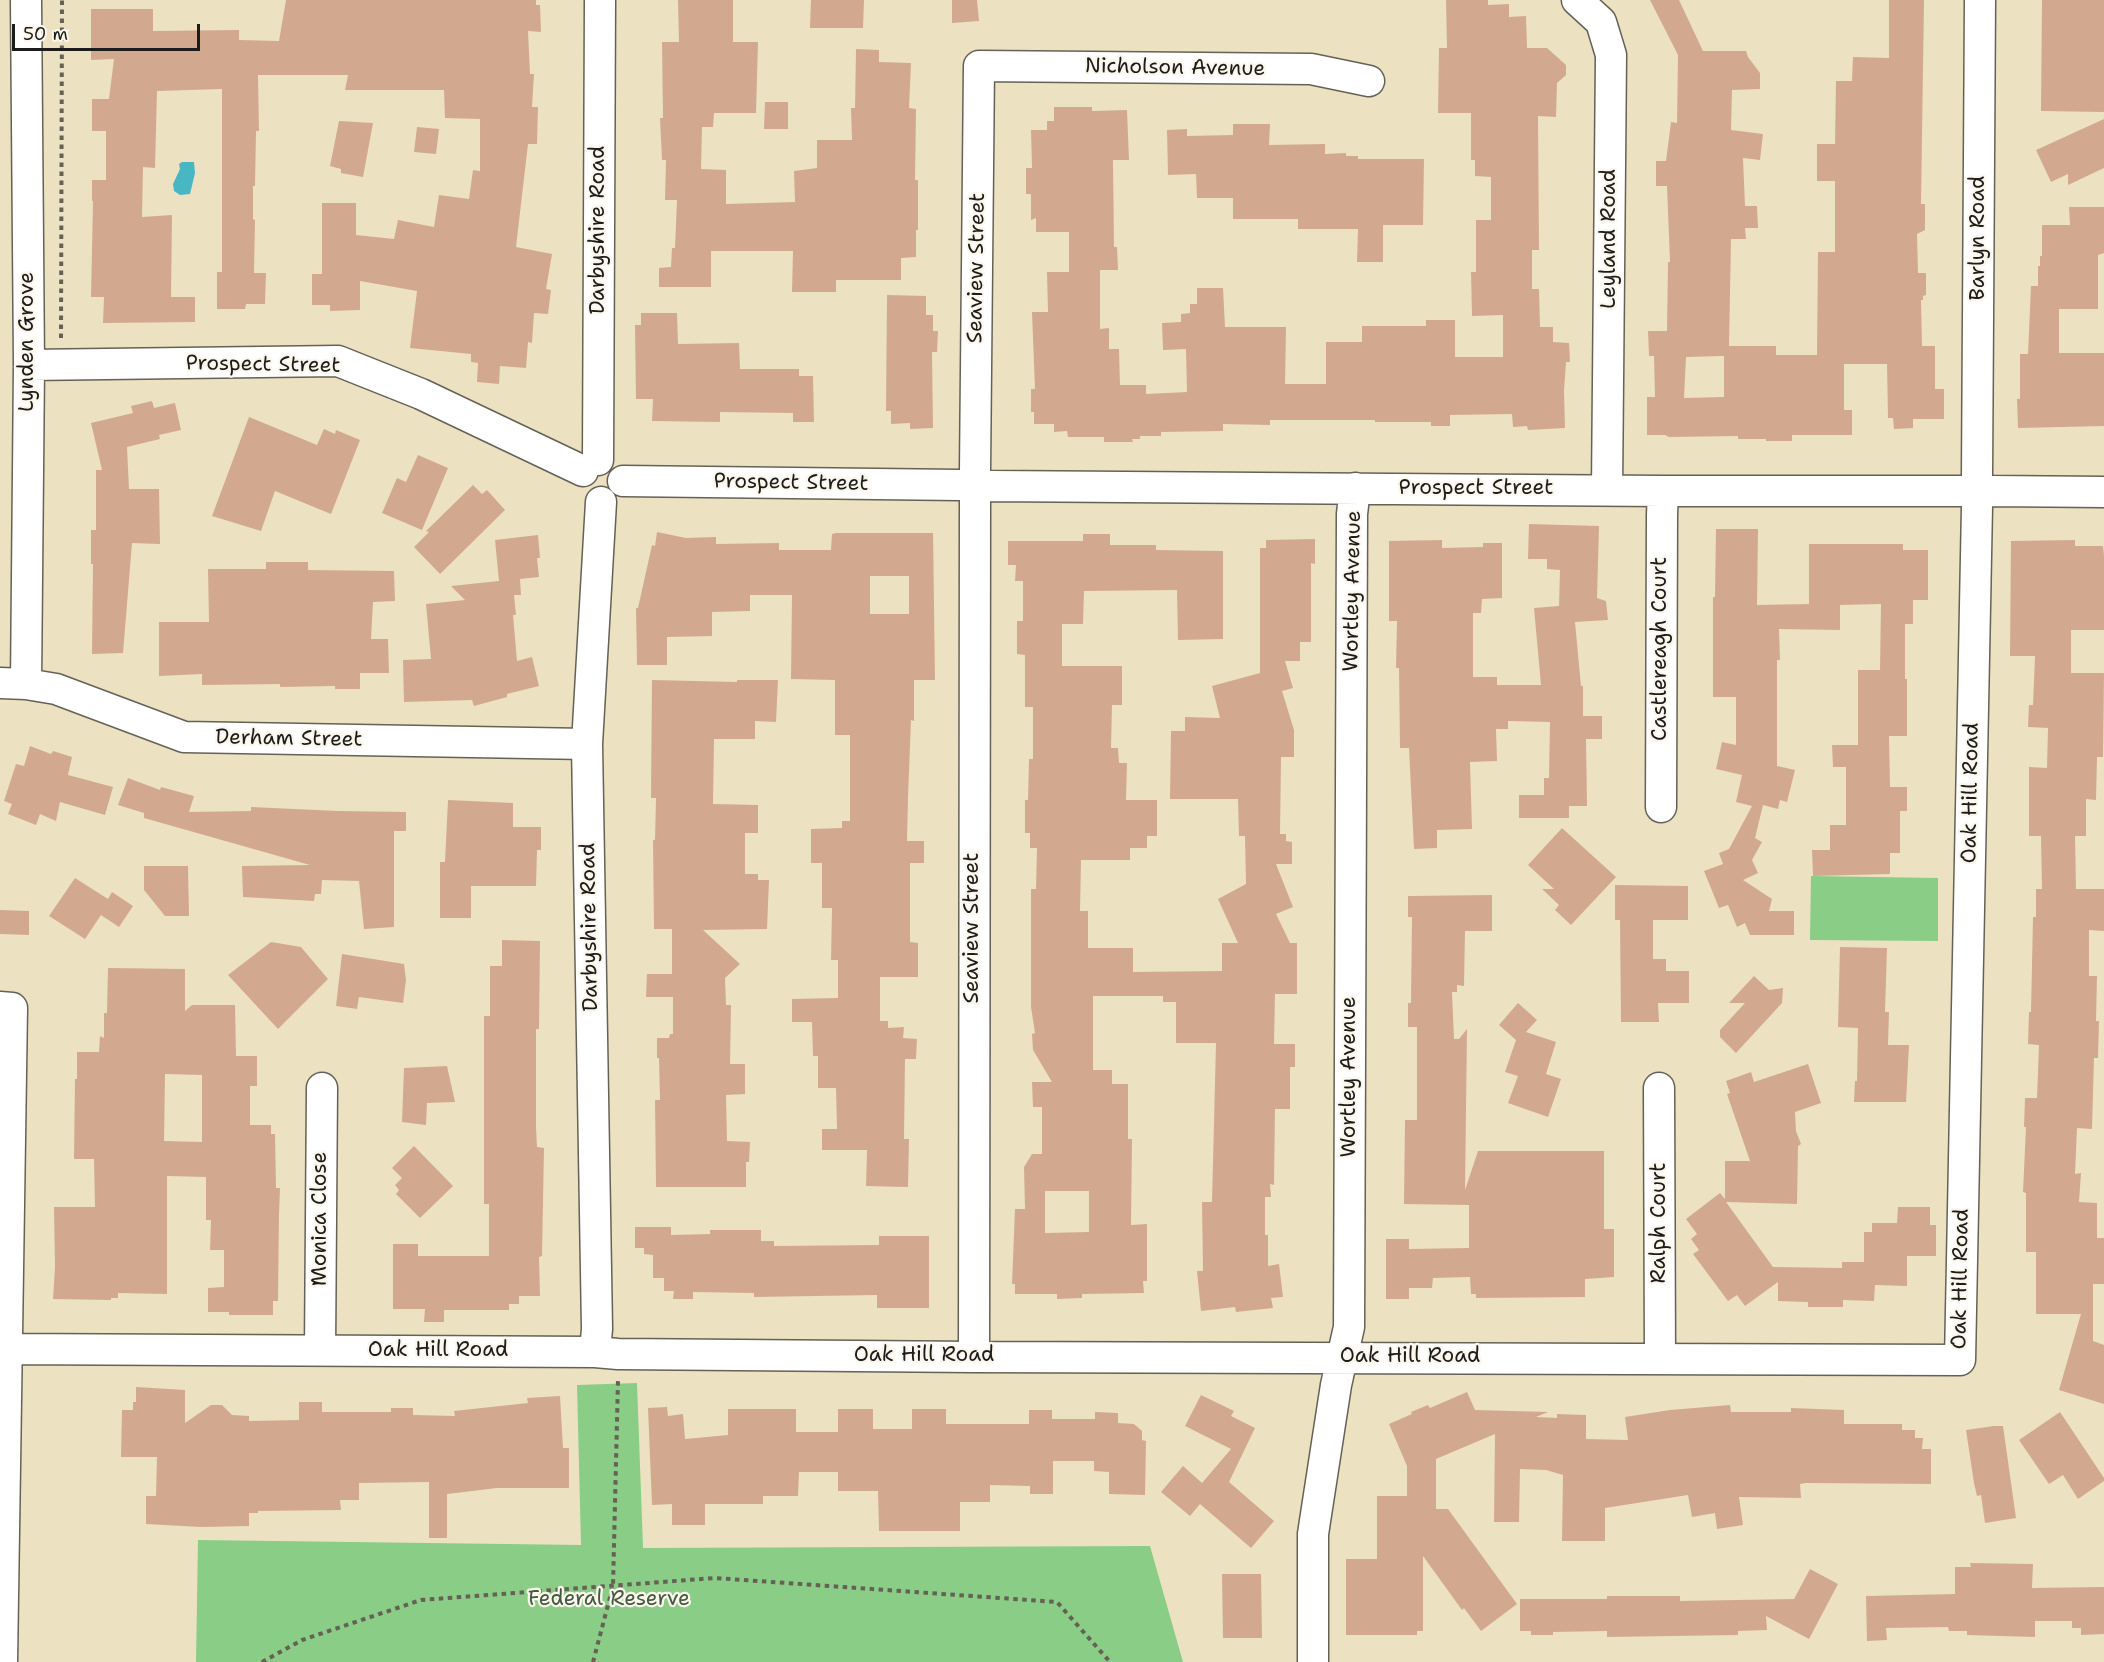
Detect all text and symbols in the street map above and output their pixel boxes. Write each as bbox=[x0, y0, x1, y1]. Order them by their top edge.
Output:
scale bar bbox=[15, 12, 202, 50]
text: 50 m bbox=[23, 22, 68, 46]
street label: Nicholson Avenue bbox=[1085, 54, 1265, 82]
street label: Darbyshire Road bbox=[586, 146, 612, 314]
street label: Leyland Road bbox=[1597, 169, 1623, 309]
street label: Barlyn Road bbox=[1966, 176, 1992, 300]
street label: Seaview Street bbox=[963, 192, 991, 344]
street label: Lynden Grove bbox=[15, 272, 41, 412]
street label: Prospect Street bbox=[185, 351, 341, 379]
street label: Prospect Street bbox=[713, 469, 869, 497]
street label: Prospect Street bbox=[1399, 476, 1553, 502]
street label: Wortley Avenue bbox=[1339, 510, 1367, 672]
street label: Castlereagh Court bbox=[1648, 557, 1674, 741]
street label: Oak Hill Road bbox=[1957, 722, 1985, 864]
street label: Derham Street bbox=[215, 725, 363, 753]
street label: Darbyshire Road bbox=[576, 842, 604, 1012]
street label: Seaview Street bbox=[960, 853, 986, 1003]
street label: Wortley Avenue bbox=[1337, 996, 1363, 1158]
street label: Monica Close bbox=[308, 1152, 334, 1286]
street label: Ralph Court bbox=[1647, 1163, 1673, 1283]
street label: Oak Hill Road bbox=[1947, 1208, 1975, 1350]
street label: Oak Hill Road bbox=[368, 1338, 508, 1364]
street label: Oak Hill Road bbox=[854, 1343, 994, 1369]
street label: Oak Hill Road bbox=[1340, 1344, 1480, 1370]
park label: Federal Reserve bbox=[528, 1587, 690, 1613]

